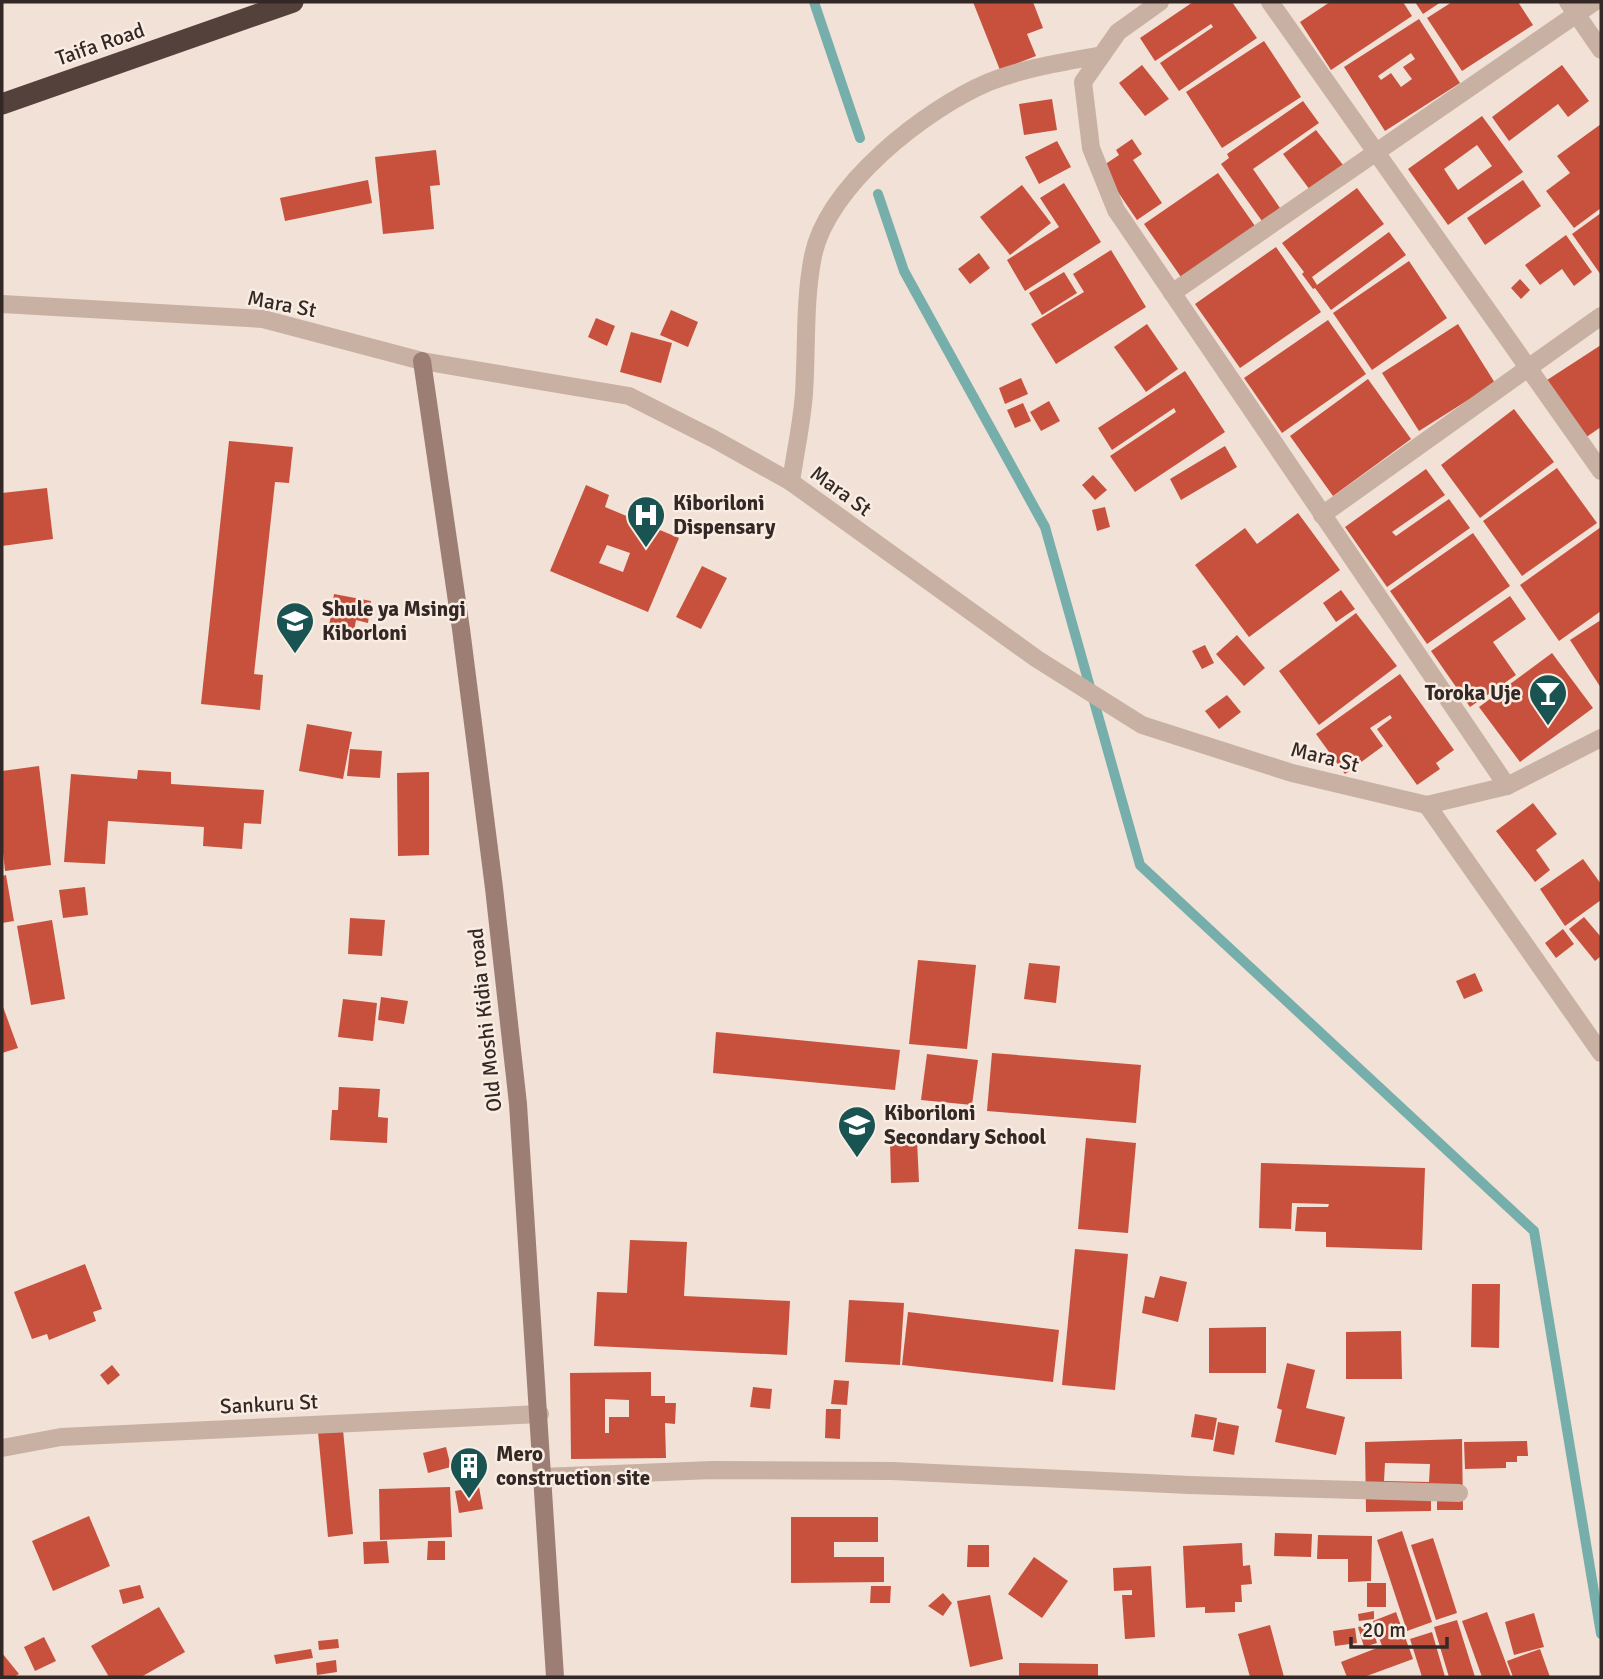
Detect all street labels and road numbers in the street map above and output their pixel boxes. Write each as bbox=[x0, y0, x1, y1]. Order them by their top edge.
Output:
street label: Taifa Road bbox=[52, 17, 148, 71]
street label: Mara St bbox=[245, 285, 319, 323]
street label: Mara St bbox=[805, 460, 877, 522]
street label: Mara St bbox=[1288, 736, 1362, 778]
street label: Old Moshi Kidia road bbox=[462, 927, 508, 1113]
street label: Sankuru St bbox=[219, 1388, 319, 1420]

